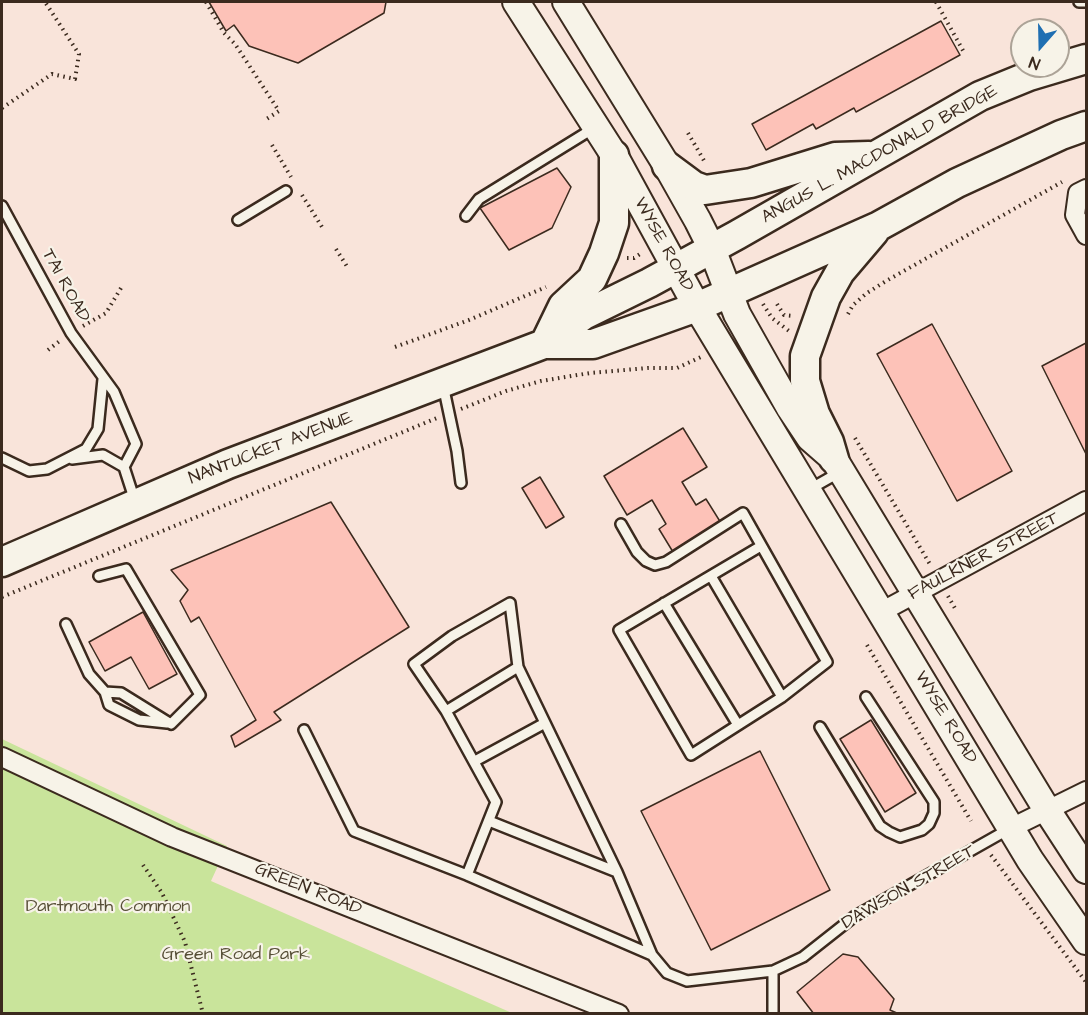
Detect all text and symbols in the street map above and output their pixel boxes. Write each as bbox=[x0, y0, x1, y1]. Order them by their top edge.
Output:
north arrow bbox=[1010, 18, 1070, 78]
text: N bbox=[1026, 51, 1043, 75]
street label: ANGUS L. MACDONALD BRIDGE bbox=[758, 81, 1002, 229]
street label: WYSE ROAD bbox=[628, 194, 698, 296]
street label: TA1 ROAD bbox=[36, 246, 94, 326]
street label: NANTUCKET AVENUE bbox=[186, 408, 356, 490]
street label: FAULKNER STREET bbox=[905, 508, 1063, 606]
street label: WYSE ROAD bbox=[909, 668, 981, 768]
street label: DAWSON STREET bbox=[838, 841, 980, 935]
street label: GREEN ROAD bbox=[251, 859, 365, 921]
park label: Dartmouth Common bbox=[26, 896, 190, 918]
park label: Green Road Park bbox=[162, 944, 310, 966]

